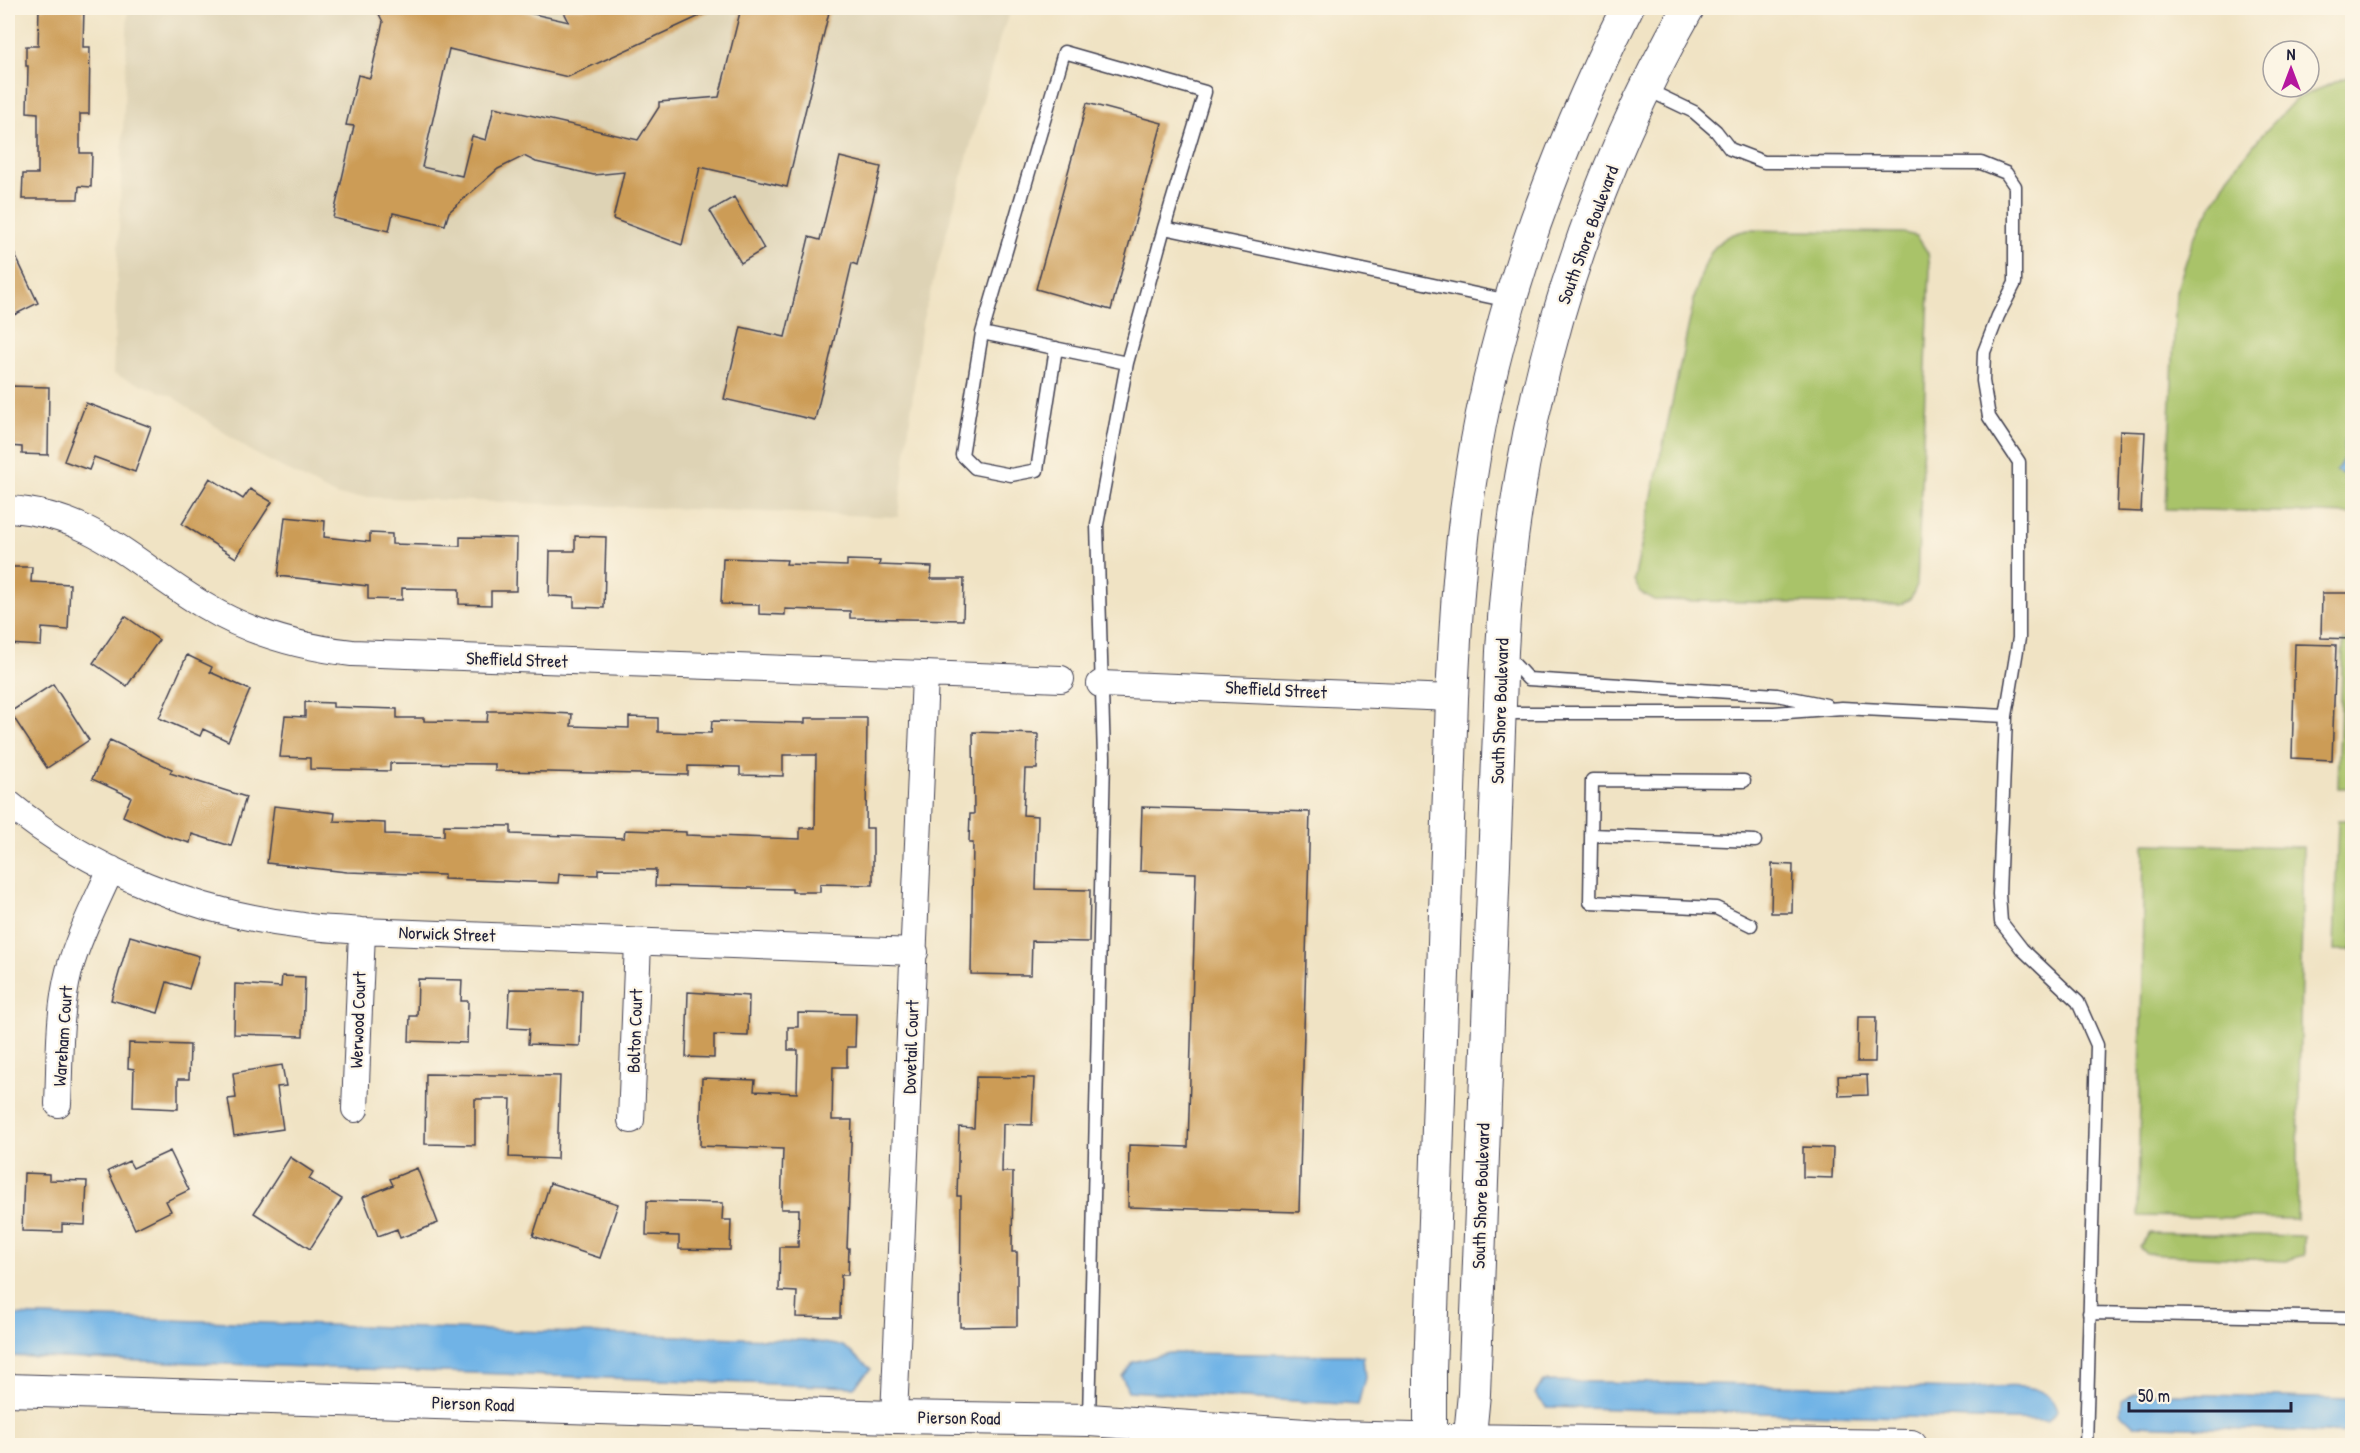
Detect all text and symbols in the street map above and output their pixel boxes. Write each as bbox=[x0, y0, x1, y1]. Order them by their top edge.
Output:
north arrow bbox=[2261, 39, 2321, 99]
text: N bbox=[2287, 43, 2296, 65]
street label: South Shore Boulevard bbox=[1551, 162, 1624, 308]
street label: South Shore Boulevard bbox=[1484, 638, 1515, 784]
street label: Sheffield Street bbox=[466, 645, 569, 674]
street label: Sheffield Street bbox=[1225, 674, 1328, 705]
street label: Norwick Street bbox=[398, 919, 497, 948]
street label: Werwood Court bbox=[343, 970, 372, 1069]
street label: Wareham Court bbox=[47, 984, 79, 1087]
street label: Bolton Court bbox=[621, 988, 648, 1074]
street label: Dovetail Court bbox=[896, 999, 925, 1094]
street label: South Shore Boulevard bbox=[1465, 1123, 1496, 1269]
scale bar bbox=[2129, 1375, 2291, 1413]
text: 50 m bbox=[2138, 1383, 2170, 1408]
street label: Pierson Road bbox=[431, 1390, 515, 1417]
street label: Pierson Road bbox=[917, 1404, 1001, 1431]

